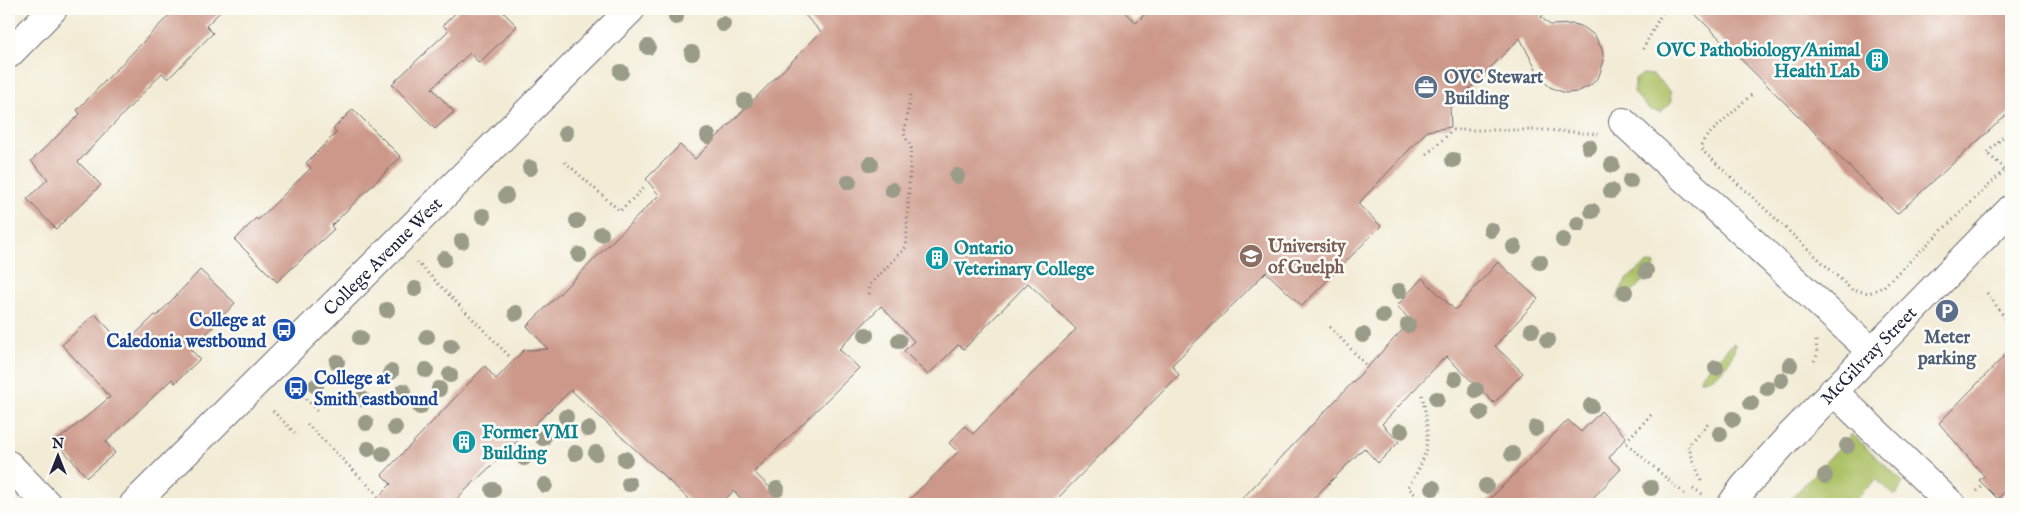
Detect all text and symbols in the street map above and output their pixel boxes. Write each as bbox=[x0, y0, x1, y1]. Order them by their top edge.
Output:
place label: OVC Pathobiology/Animal Health Lab bbox=[1656, 40, 1861, 84]
building icon: OVC Pathobiology/Animal Health Lab bbox=[1864, 47, 1890, 73]
place label: OVC Stewart Building bbox=[1444, 67, 1544, 111]
office icon: OVC Stewart Building bbox=[1413, 74, 1439, 100]
street label: College Avenue West bbox=[319, 193, 448, 321]
place label: University of Guelph bbox=[1267, 236, 1347, 280]
place label: Ontario Veterinary College bbox=[953, 238, 1095, 282]
school or university icon: University of Guelph bbox=[1238, 243, 1264, 269]
building icon: Ontario Veterinary College bbox=[924, 245, 950, 271]
parking icon: Meter parking bbox=[1934, 298, 1960, 324]
street label: McGilvray Street bbox=[1817, 302, 1922, 410]
place label: College at Caledonia westbound bbox=[107, 310, 267, 354]
bus stop icon: College at Caledonia westbound bbox=[271, 317, 297, 343]
place label: Meter parking bbox=[1917, 327, 1977, 371]
place label: College at Smith eastbound bbox=[314, 368, 438, 412]
bus stop icon: College at Smith eastbound bbox=[283, 375, 309, 401]
place label: Former VMI Building bbox=[482, 422, 579, 466]
building icon: Former VMI Building bbox=[451, 429, 477, 455]
north arrow bbox=[32, 430, 82, 480]
text: N bbox=[51, 435, 64, 453]

